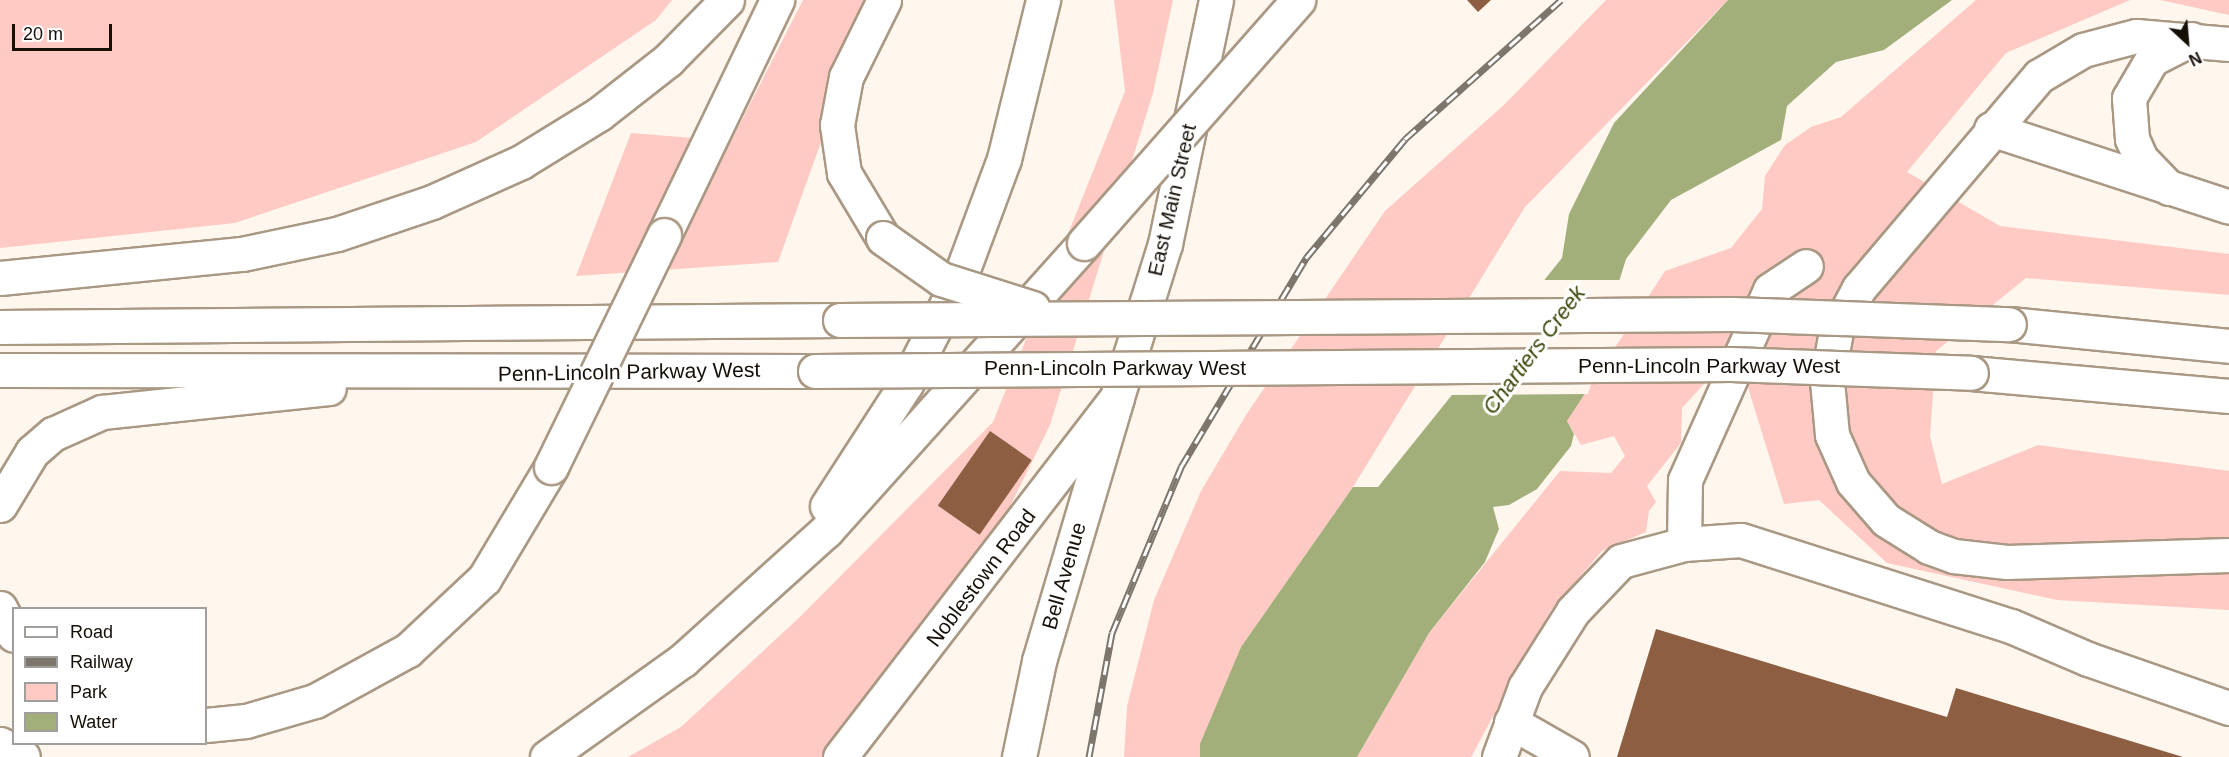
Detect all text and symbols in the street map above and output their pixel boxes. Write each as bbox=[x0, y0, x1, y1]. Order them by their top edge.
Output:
scale bar bbox=[15, 12, 116, 50]
north arrow bbox=[2157, 12, 2217, 72]
text: 20 m bbox=[23, 24, 63, 44]
text: N bbox=[2186, 48, 2204, 69]
street label: East Main Street bbox=[1142, 122, 1202, 278]
water label: Chartiers Creek bbox=[1477, 281, 1591, 419]
street label: Penn-Lincoln Parkway West bbox=[1578, 353, 1840, 379]
street label: Penn-Lincoln Parkway West bbox=[984, 355, 1246, 381]
street label: Penn-Lincoln Parkway West bbox=[498, 357, 760, 387]
street label: Noblestown Road bbox=[921, 504, 1041, 652]
street label: Bell Avenue bbox=[1036, 519, 1092, 633]
legend bbox=[12, 607, 207, 745]
text: Road bbox=[70, 622, 113, 642]
text: Railway bbox=[70, 652, 133, 672]
text: Park bbox=[70, 682, 107, 702]
text: Water bbox=[70, 712, 117, 732]

